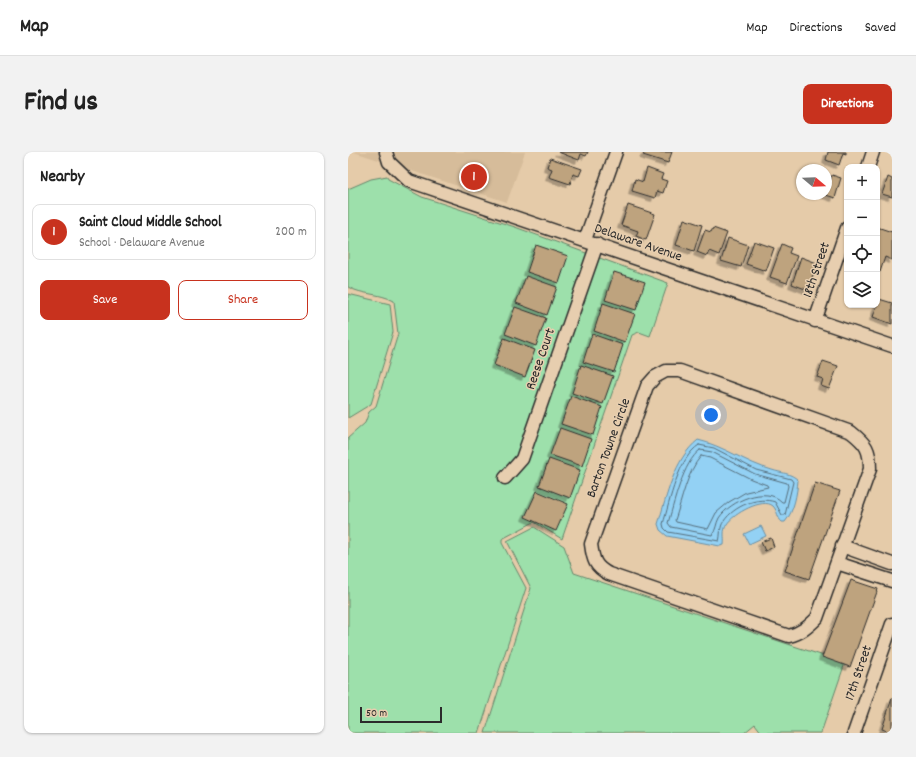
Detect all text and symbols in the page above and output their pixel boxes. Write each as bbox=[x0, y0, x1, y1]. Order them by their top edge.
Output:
text: Map bbox=[20, 14, 49, 41]
text: Map bbox=[746, 18, 768, 38]
text: Directions bbox=[790, 18, 843, 38]
text: Saved bbox=[865, 18, 896, 38]
text: Find us bbox=[24, 84, 98, 124]
button: Directions bbox=[803, 84, 892, 124]
pin: 1 bbox=[461, 162, 487, 192]
north arrow bbox=[796, 164, 832, 200]
map controls bbox=[844, 164, 880, 308]
button: + bbox=[844, 164, 880, 200]
text: Nearby bbox=[40, 166, 84, 190]
button: − bbox=[844, 200, 880, 236]
text: Saint Cloud Middle School bbox=[79, 212, 222, 234]
street label: Delaware Avenue bbox=[591, 219, 685, 267]
text: 1 bbox=[53, 223, 55, 242]
text: 200 m bbox=[275, 223, 307, 242]
text: School · Delaware Avenue bbox=[79, 234, 205, 253]
button: locate bbox=[844, 236, 880, 272]
street label: 18th Street bbox=[798, 240, 836, 300]
button: layers bbox=[844, 272, 880, 308]
button: Save bbox=[40, 280, 170, 320]
button: Share bbox=[178, 280, 308, 320]
street label: Reese Court bbox=[521, 326, 561, 392]
street label: Barton Towne Circle bbox=[582, 395, 636, 501]
your location bbox=[701, 405, 721, 425]
street label: 17th Street bbox=[840, 643, 878, 703]
scale bar bbox=[360, 705, 442, 724]
text: 50 m bbox=[366, 706, 387, 722]

